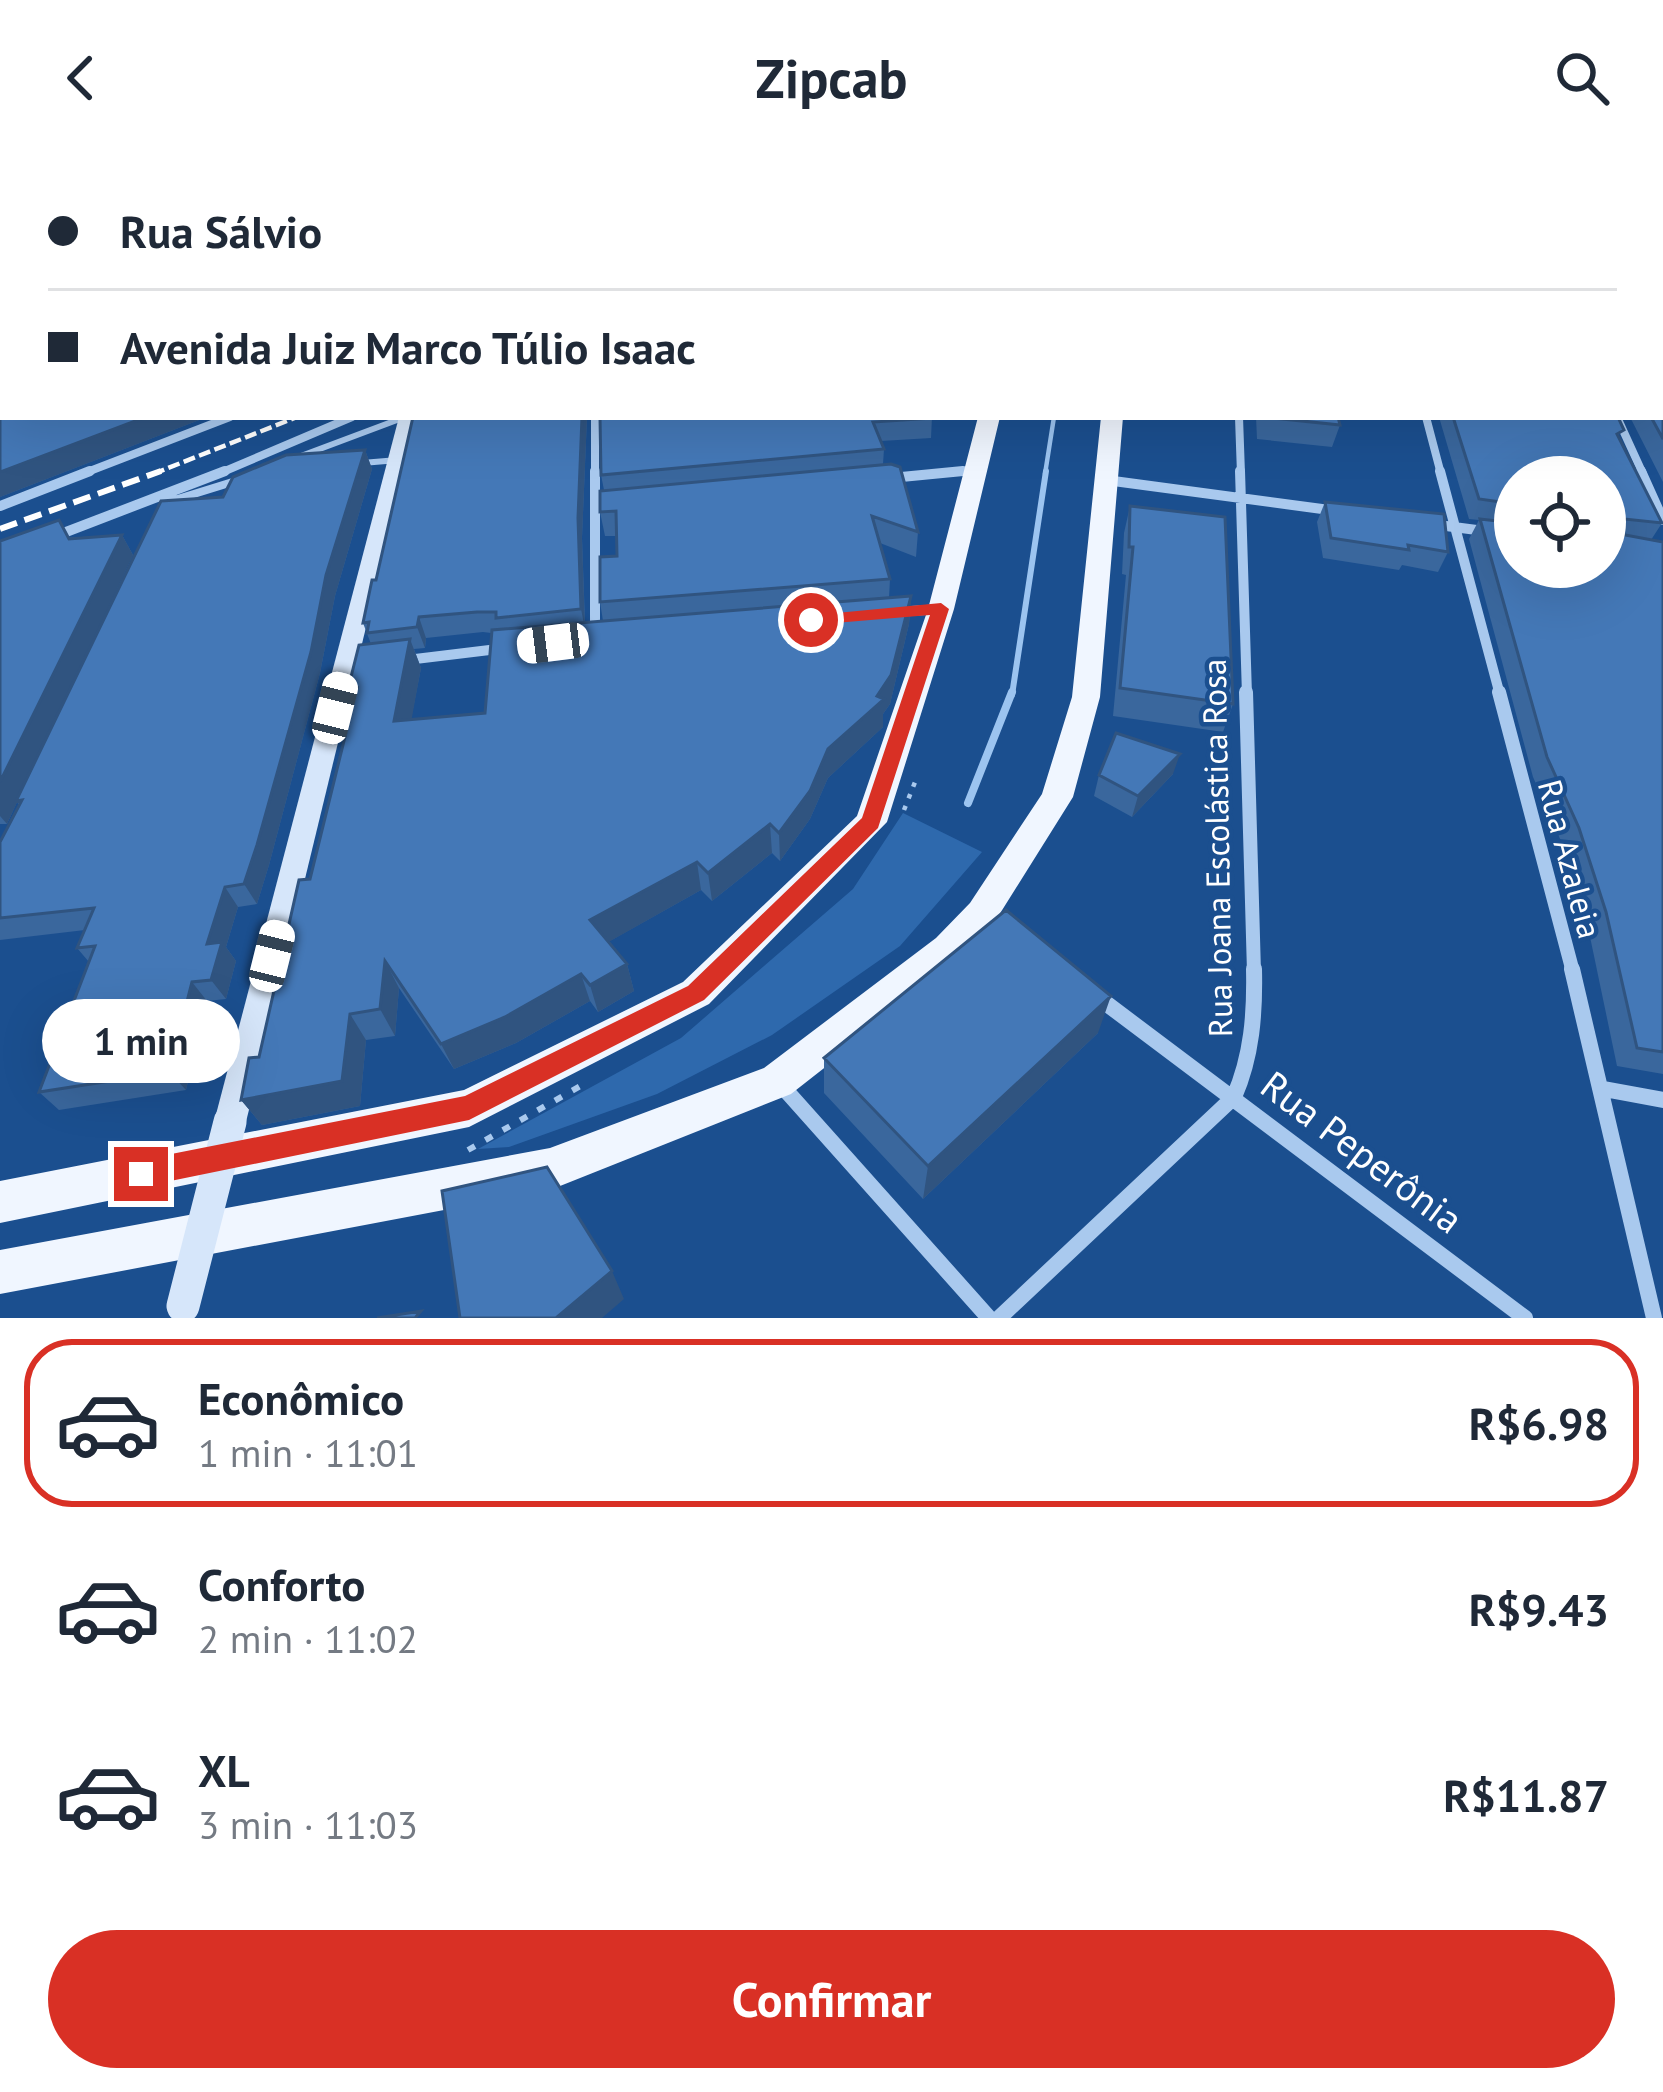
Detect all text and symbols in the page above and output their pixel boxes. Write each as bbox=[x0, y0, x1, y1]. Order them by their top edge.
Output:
text: Zipcab bbox=[756, 43, 907, 113]
icon: back bbox=[48, 45, 114, 111]
icon: search bbox=[1549, 45, 1615, 111]
text: Rua Sálvio bbox=[120, 202, 322, 260]
text: Avenida Juiz Marco Túlio Isaac bbox=[120, 318, 696, 376]
map controls bbox=[1494, 456, 1626, 588]
button: locate bbox=[1494, 456, 1626, 588]
route start bbox=[784, 593, 838, 647]
car bbox=[515, 621, 591, 665]
street label: Rua Joana Escolástica Rosa bbox=[1192, 658, 1241, 1038]
car bbox=[309, 669, 361, 747]
street label: Rua Azaleia bbox=[1529, 775, 1612, 943]
car bbox=[246, 917, 298, 995]
callout: 1 min bbox=[42, 1000, 240, 1084]
text: 1 min bbox=[93, 1015, 189, 1066]
street label: Rua Peperônia bbox=[1251, 1059, 1473, 1244]
route end bbox=[114, 1147, 168, 1201]
icon: car bbox=[54, 1369, 162, 1477]
text: Econômico bbox=[198, 1369, 404, 1427]
text: R$6.98 bbox=[1469, 1394, 1609, 1452]
text: 1 min · 11:01 bbox=[198, 1427, 418, 1478]
icon: car bbox=[54, 1555, 162, 1663]
text: Conforto bbox=[198, 1555, 365, 1613]
text: R$9.43 bbox=[1469, 1580, 1609, 1638]
text: 2 min · 11:02 bbox=[198, 1613, 418, 1664]
icon: car bbox=[54, 1741, 162, 1849]
text: XL bbox=[198, 1741, 250, 1799]
text: R$11.87 bbox=[1443, 1766, 1609, 1824]
text: 3 min · 11:03 bbox=[198, 1799, 418, 1850]
button: Confirmar bbox=[48, 1930, 1615, 2068]

